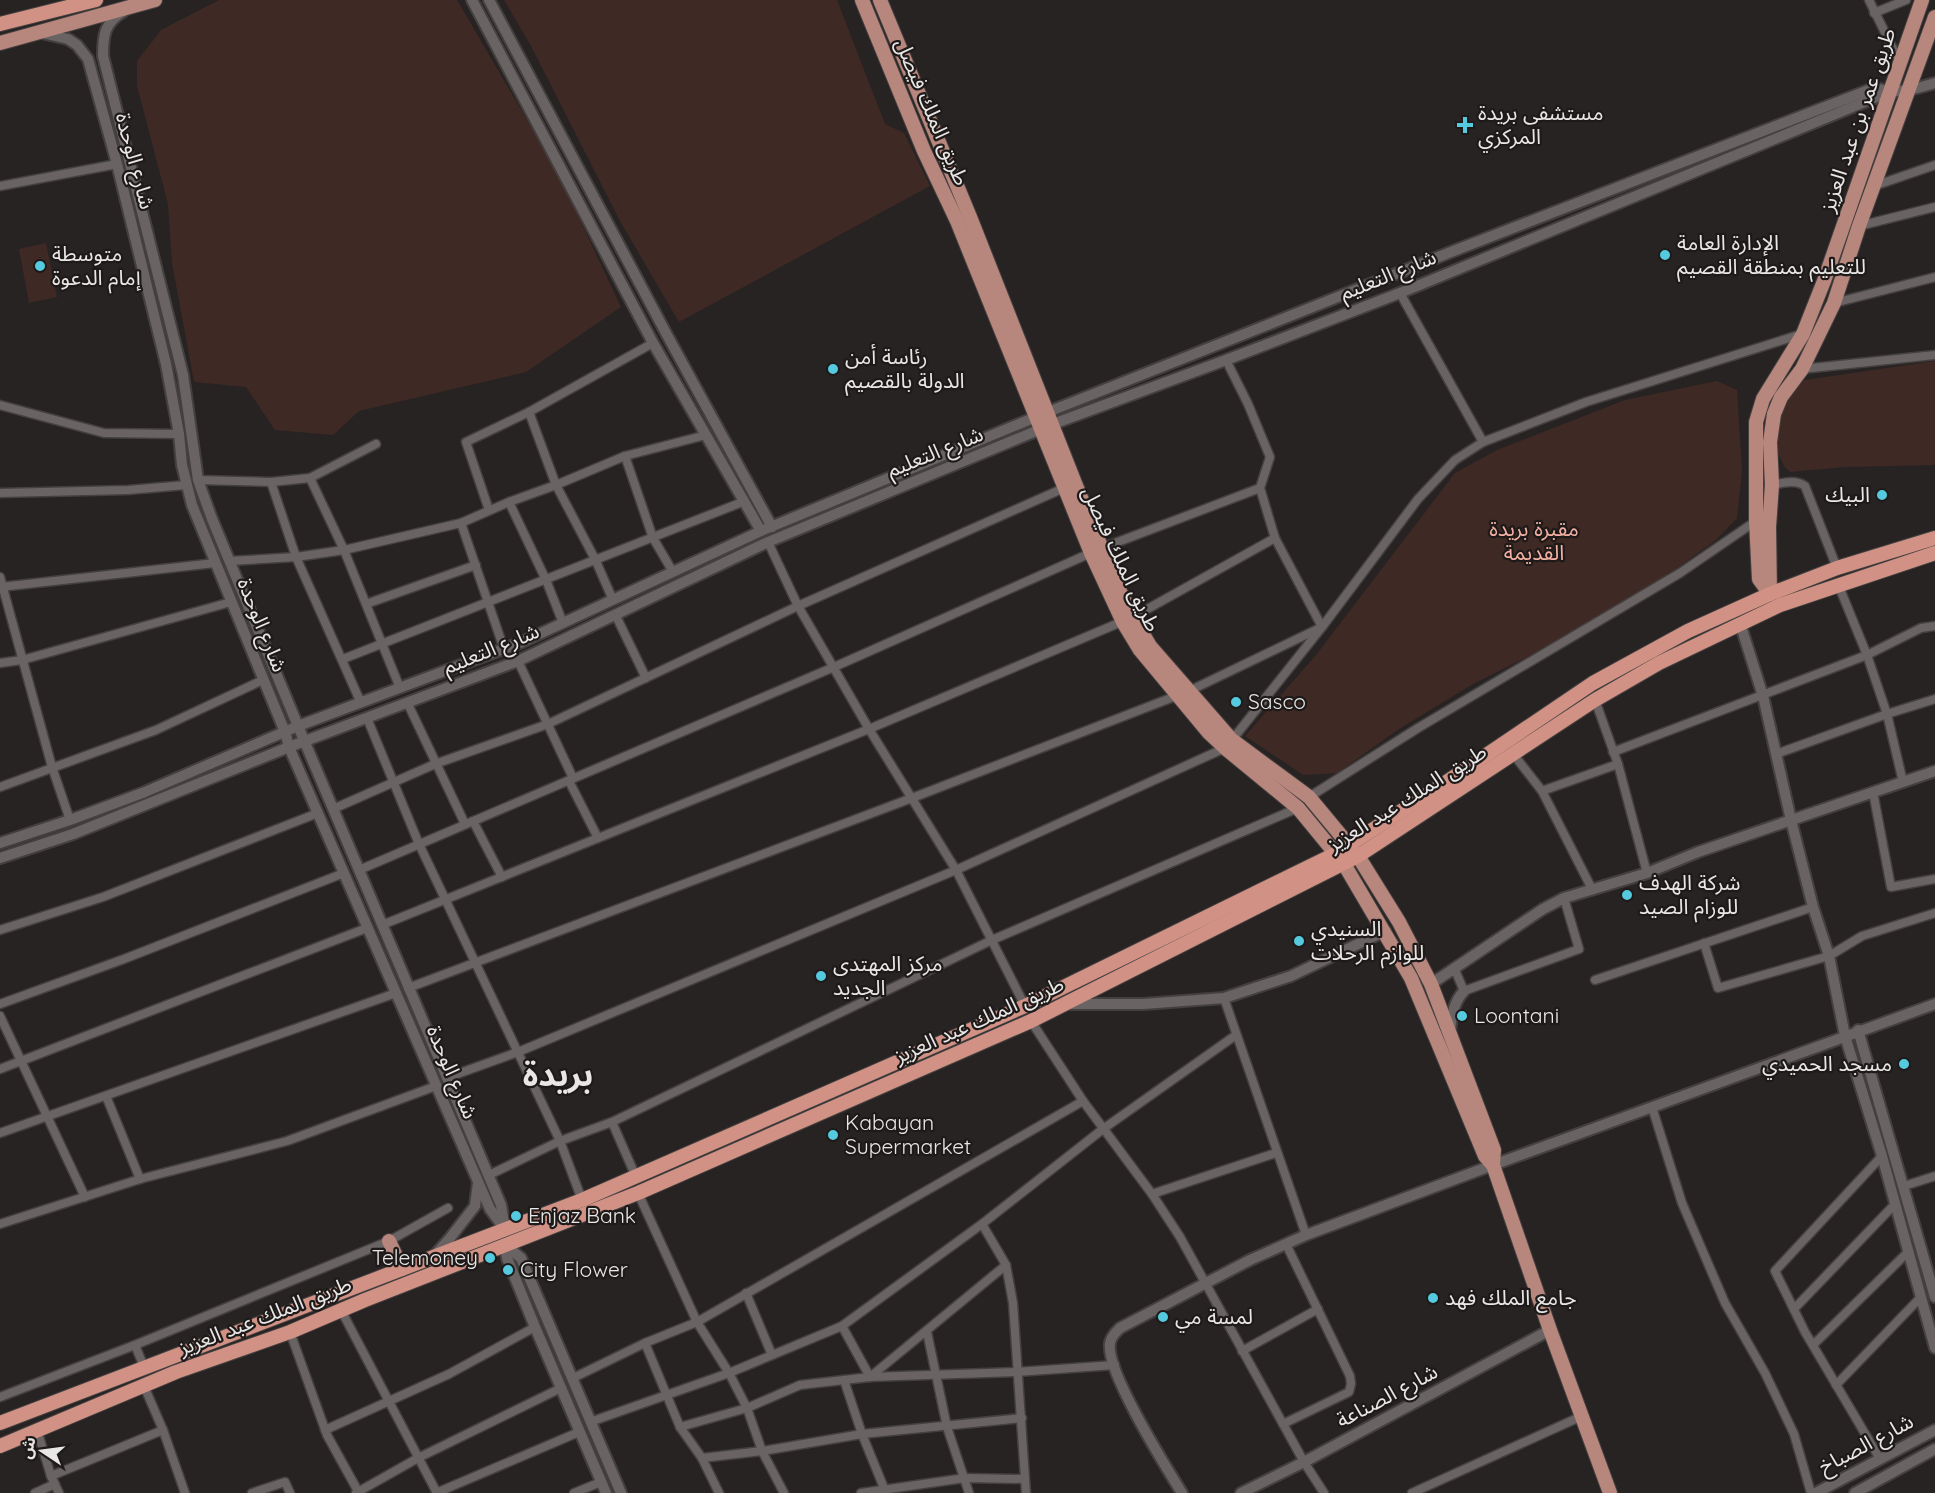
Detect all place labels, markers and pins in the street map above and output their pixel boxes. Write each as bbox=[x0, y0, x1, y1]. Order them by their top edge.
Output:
place label: مستشفى بريدة المركزي bbox=[1478, 99, 1603, 153]
marker: مستشفى بريدة المركزي bbox=[1456, 116, 1474, 134]
place label: الإدارة العامة للتعليم بمنطقة القصيم bbox=[1677, 229, 1866, 282]
place label: متوسطة إمام الدعوة bbox=[52, 240, 141, 294]
marker: الإدارة العامة للتعليم بمنطقة القصيم bbox=[1658, 248, 1672, 262]
marker: متوسطة إمام الدعوة bbox=[33, 259, 47, 273]
place label: رئاسة أمن الدولة بالقصيم bbox=[845, 343, 965, 396]
marker: رئاسة أمن الدولة بالقصيم bbox=[826, 362, 840, 376]
place label: البيك bbox=[1825, 481, 1870, 507]
marker: البيك bbox=[1875, 488, 1889, 502]
place label: Sasco bbox=[1248, 688, 1306, 714]
marker: Sasco bbox=[1229, 695, 1243, 709]
place label: شركة الهدف للوزام الصيد bbox=[1639, 869, 1740, 923]
marker: شركة الهدف للوزام الصيد bbox=[1620, 888, 1634, 902]
place label: السنيدي للوازم الرحلات bbox=[1311, 915, 1424, 969]
marker: السنيدي للوازم الرحلات bbox=[1292, 934, 1306, 948]
place label: مركز المهتدى الجديد bbox=[833, 950, 942, 1000]
marker: مركز المهتدى الجديد bbox=[814, 969, 828, 983]
place label: Loontani bbox=[1474, 1002, 1559, 1028]
marker: Loontani bbox=[1455, 1009, 1469, 1023]
place label: مسجد الحميدي bbox=[1762, 1050, 1892, 1080]
marker: مسجد الحميدي bbox=[1897, 1057, 1911, 1071]
place label: Kabayan Supermarket bbox=[845, 1109, 971, 1159]
marker: Kabayan Supermarket bbox=[826, 1128, 840, 1142]
place label: Enjaz Bank bbox=[528, 1202, 636, 1228]
marker: Enjaz Bank bbox=[509, 1209, 523, 1223]
place label: Telemoney bbox=[372, 1244, 478, 1270]
marker: Telemoney bbox=[483, 1251, 497, 1265]
place label: City Flower bbox=[520, 1256, 628, 1282]
marker: City Flower bbox=[501, 1263, 515, 1277]
place label: جامع الملك فهد bbox=[1445, 1284, 1577, 1313]
marker: جامع الملك فهد bbox=[1426, 1291, 1440, 1305]
place label: لمسة مي bbox=[1175, 1303, 1253, 1333]
marker: لمسة مي bbox=[1156, 1310, 1170, 1324]

